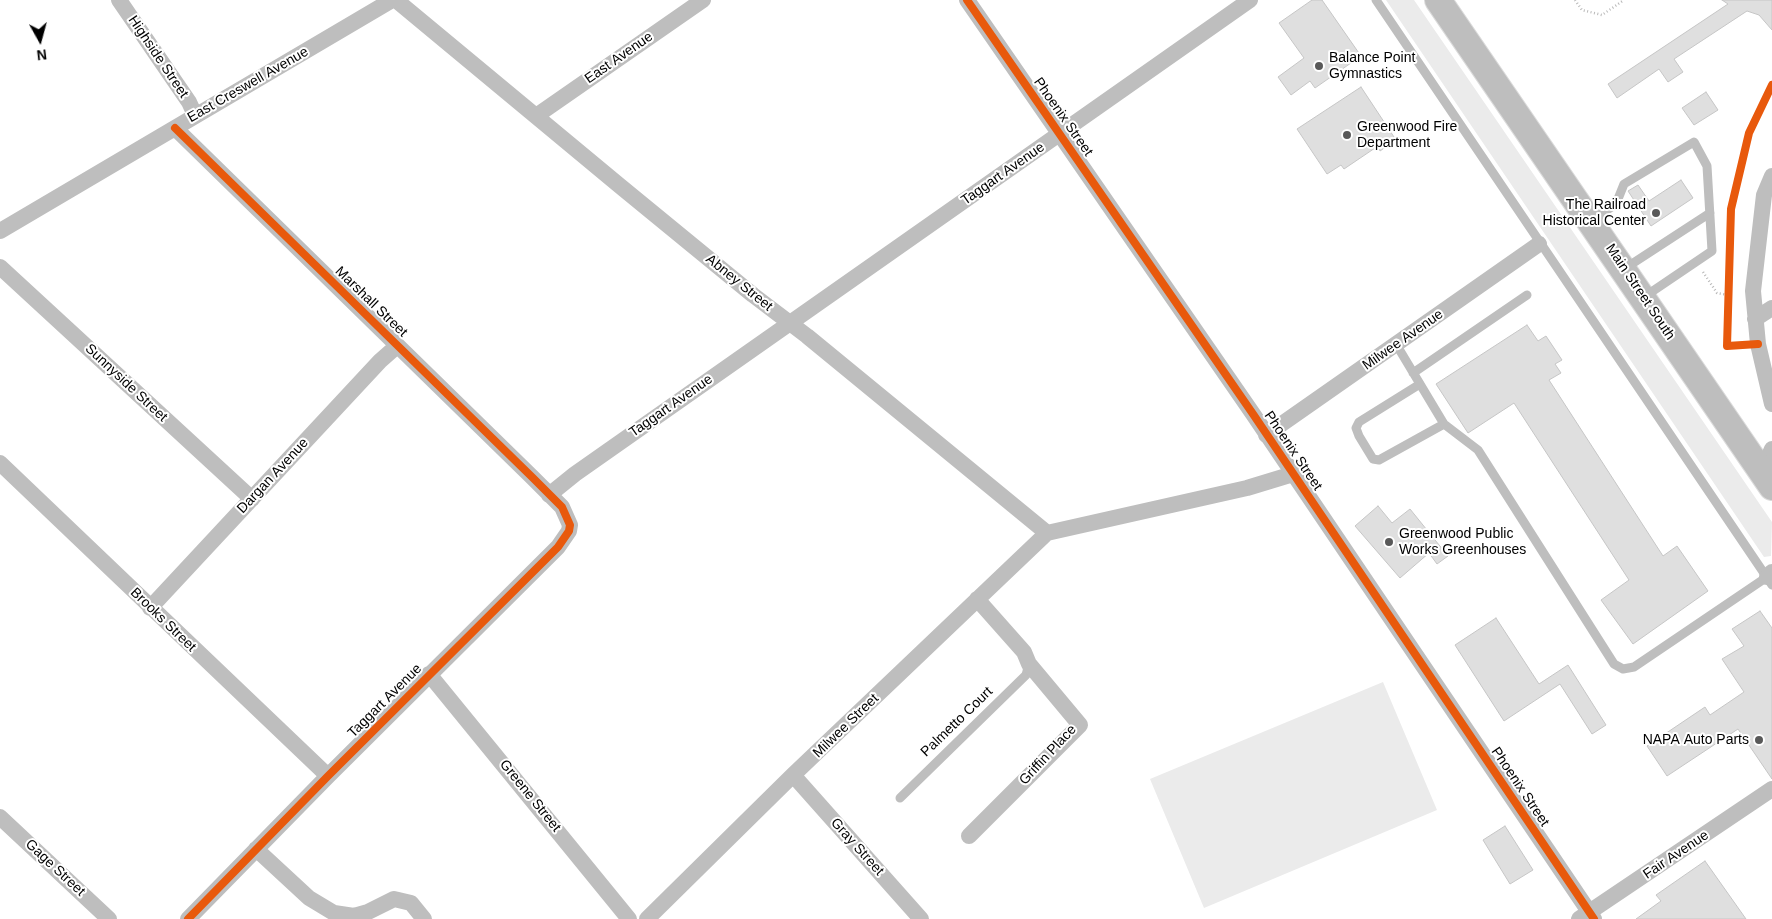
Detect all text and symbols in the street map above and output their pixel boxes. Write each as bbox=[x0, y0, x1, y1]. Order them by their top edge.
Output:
street label: Highside Street bbox=[124, 13, 192, 101]
north arrow bbox=[15, 15, 65, 65]
street label: East Avenue bbox=[582, 28, 656, 88]
street label: East Creswell Avenue bbox=[185, 44, 311, 126]
text: N bbox=[36, 46, 48, 63]
place label: Balance Point Gymnastics bbox=[1329, 50, 1415, 82]
marker: Balance Point Gymnastics bbox=[1313, 60, 1325, 72]
street label: Phoenix Street bbox=[1030, 75, 1096, 159]
place label: Greenwood Fire Department bbox=[1357, 119, 1457, 152]
marker: Greenwood Fire Department bbox=[1341, 129, 1353, 141]
street label: Taggart Avenue bbox=[958, 139, 1048, 209]
place label: The Railroad Historical Center bbox=[1543, 197, 1646, 230]
marker: The Railroad Historical Center bbox=[1650, 207, 1662, 219]
street label: Main Street South bbox=[1602, 241, 1678, 343]
street label: Abney Street bbox=[702, 251, 776, 315]
street label: Marshall Street bbox=[331, 263, 411, 341]
street label: Milwee Avenue bbox=[1359, 306, 1447, 374]
street label: Sunnyside Street bbox=[81, 340, 171, 426]
street label: Taggart Avenue bbox=[626, 371, 716, 441]
street label: Phoenix Street bbox=[1260, 408, 1326, 494]
street label: Dargan Avenue bbox=[234, 435, 312, 517]
place label: Greenwood Public Works Greenhouses bbox=[1399, 526, 1526, 558]
marker: Greenwood Public Works Greenhouses bbox=[1383, 536, 1395, 548]
street label: Brooks Street bbox=[127, 584, 199, 656]
street label: Taggart Avenue bbox=[344, 660, 426, 742]
street label: Palmetto Court bbox=[918, 684, 996, 760]
street label: Milwee Street bbox=[810, 691, 882, 761]
street label: Griffin Place bbox=[1016, 721, 1080, 789]
place label: NAPA Auto Parts bbox=[1643, 732, 1749, 748]
marker: NAPA Auto Parts bbox=[1753, 734, 1765, 746]
street label: Phoenix Street bbox=[1487, 744, 1553, 830]
street label: Greene Street bbox=[496, 757, 564, 835]
street label: Gray Street bbox=[827, 815, 887, 879]
street label: Fair Avenue bbox=[1640, 827, 1712, 883]
street label: Gage Street bbox=[22, 836, 88, 900]

